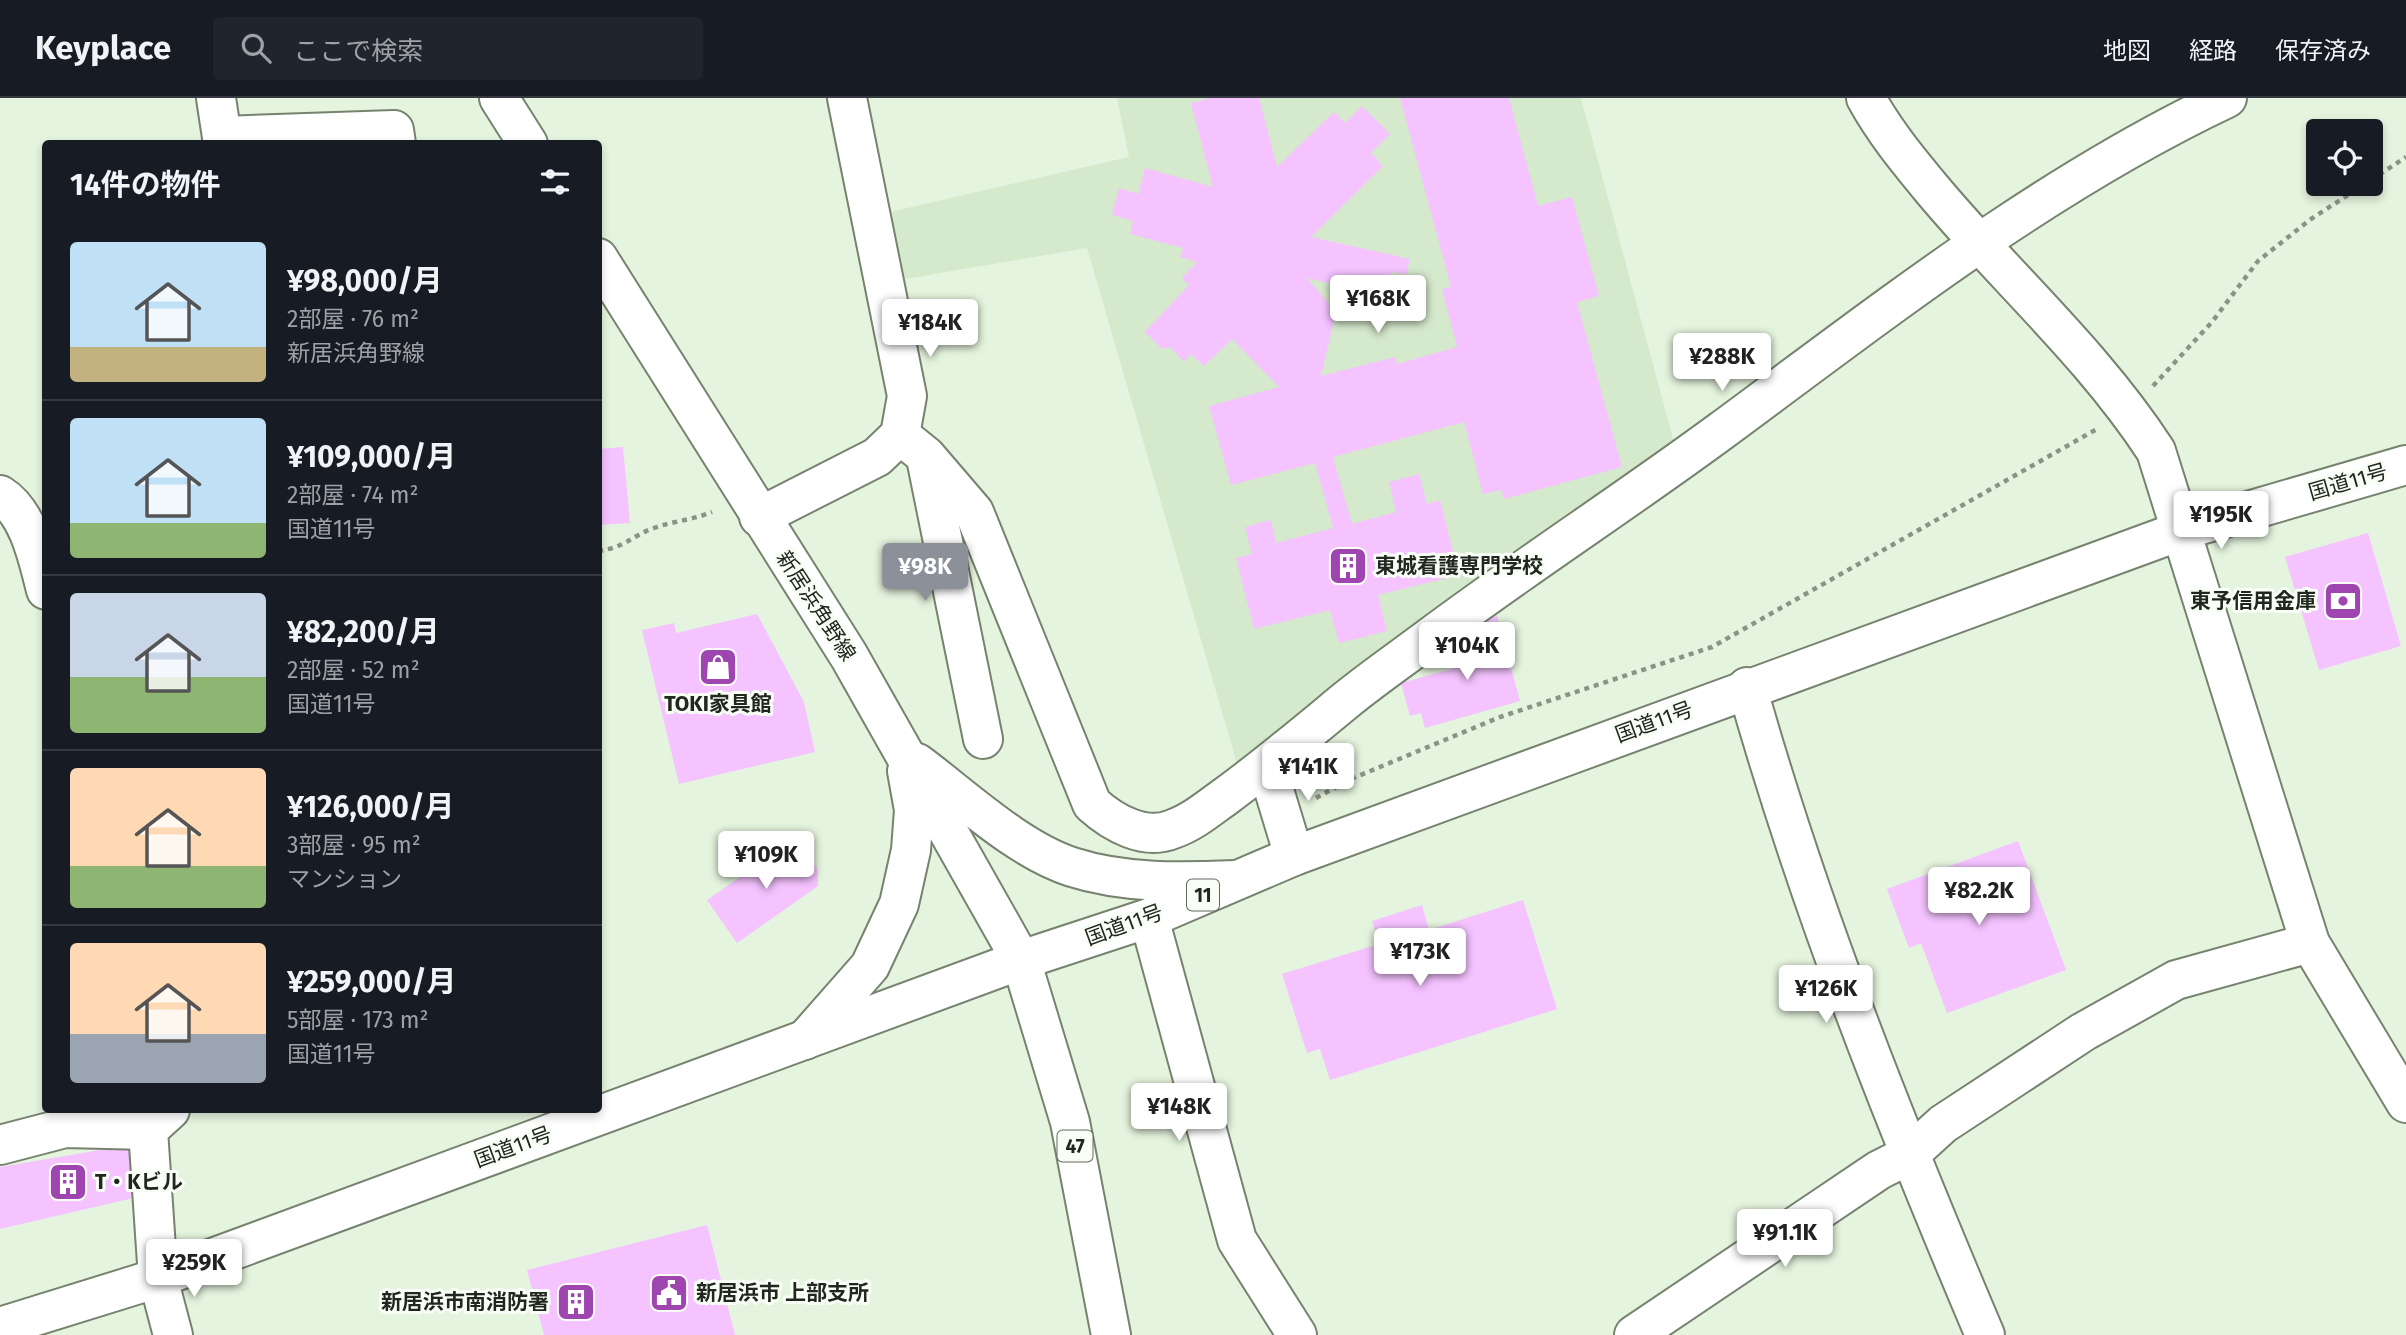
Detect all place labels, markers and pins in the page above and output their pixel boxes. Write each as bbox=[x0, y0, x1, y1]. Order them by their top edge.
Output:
pin: ¥168K bbox=[1329, 275, 1427, 335]
pin: ¥184K bbox=[881, 300, 979, 359]
pin: ¥288K bbox=[1673, 334, 1771, 393]
pin: ¥195K bbox=[2172, 491, 2270, 551]
pin: ¥98K bbox=[884, 544, 966, 603]
building icon: 東城看護専門学校 bbox=[1327, 545, 1369, 587]
place label: 東城看護専門学校 bbox=[1375, 553, 1543, 579]
bank icon: 東予信用金庫 bbox=[2322, 580, 2364, 622]
place label: 東予信用金庫 bbox=[2190, 588, 2316, 614]
pin: ¥104K bbox=[1418, 622, 1516, 682]
shop icon: TOKI家具館 bbox=[697, 646, 739, 688]
place label: TOKI家具館 bbox=[664, 691, 772, 717]
pin: ¥141K bbox=[1259, 744, 1357, 803]
pin: ¥109K bbox=[717, 832, 815, 891]
pin: ¥82.2K bbox=[1922, 868, 2036, 927]
pin: ¥173K bbox=[1371, 928, 1469, 988]
pin: ¥126K bbox=[1777, 965, 1875, 1025]
pin: ¥148K bbox=[1130, 1084, 1228, 1143]
building icon: T・Kビル bbox=[47, 1161, 89, 1203]
place label: T・Kビル bbox=[95, 1169, 183, 1195]
pin: ¥91.1K bbox=[1728, 1210, 1842, 1269]
pin: ¥259K bbox=[145, 1240, 243, 1299]
public building icon: 新居浜市 上部支所 bbox=[648, 1272, 690, 1314]
place label: 新居浜市 上部支所 bbox=[696, 1280, 869, 1306]
building icon: 新居浜市南消防署 bbox=[555, 1281, 597, 1323]
place label: 新居浜市南消防署 bbox=[381, 1289, 549, 1315]

